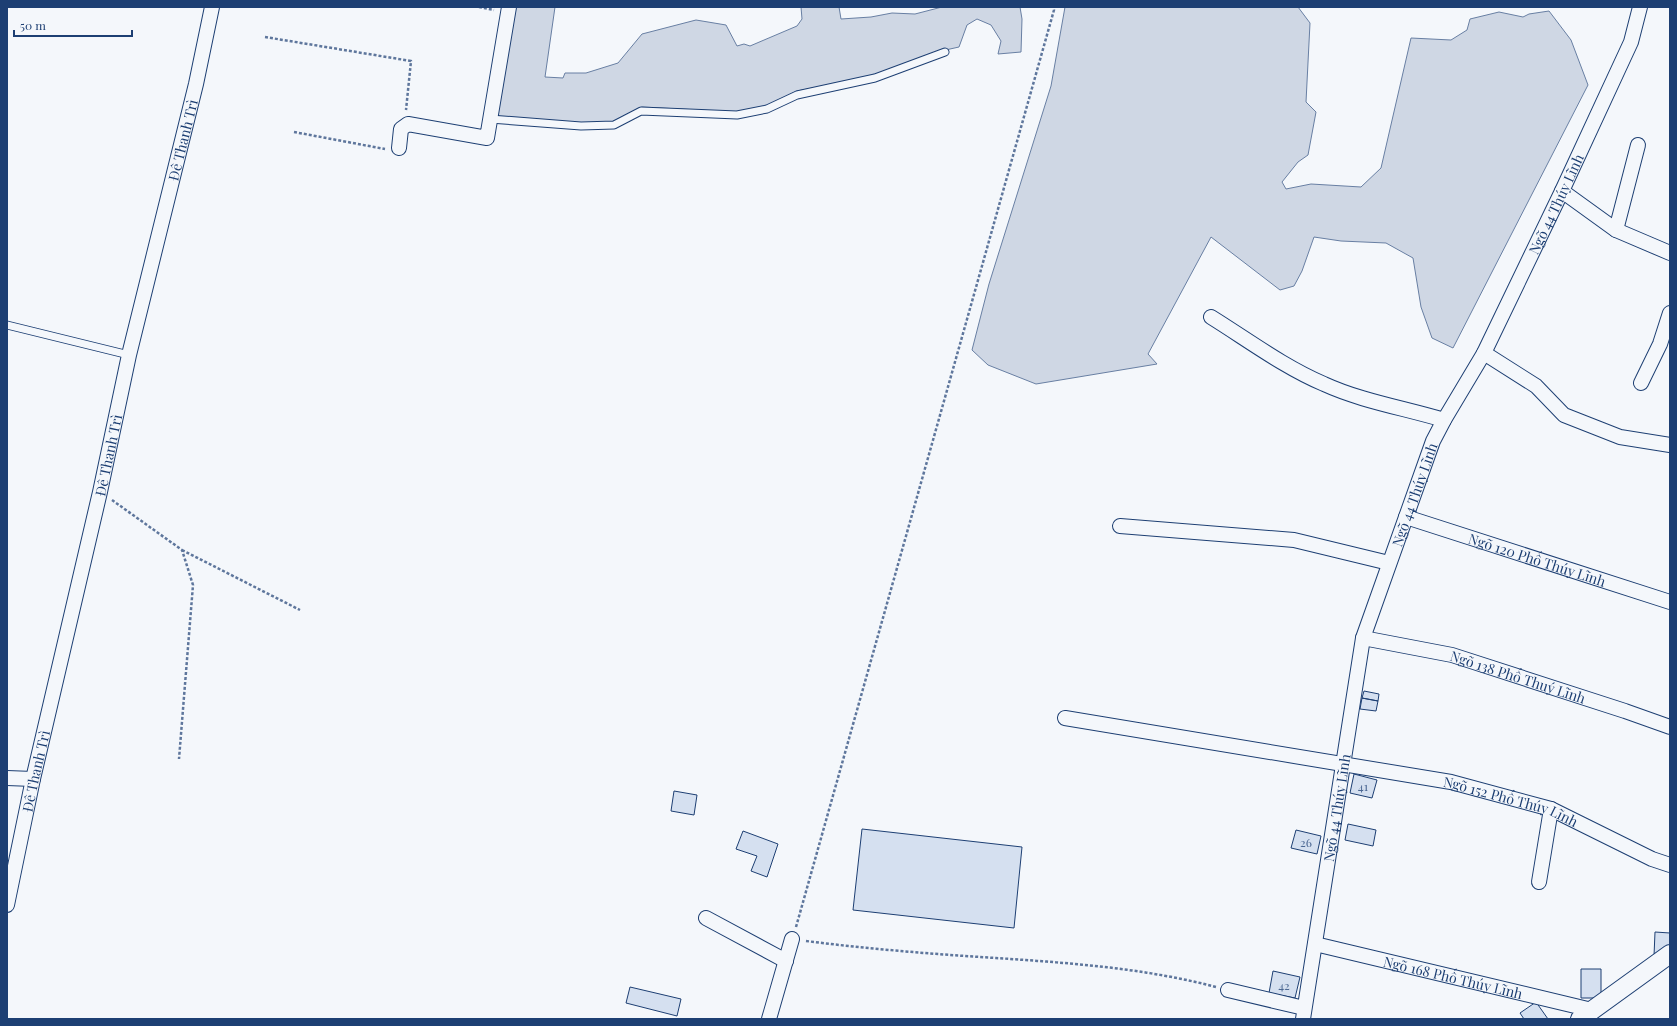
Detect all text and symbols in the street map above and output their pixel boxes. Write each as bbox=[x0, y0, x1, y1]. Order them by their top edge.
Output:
scale bar bbox=[14, 12, 132, 38]
text: 50 m bbox=[20, 17, 46, 33]
street label: Đê Thanh Trì bbox=[163, 97, 201, 182]
street label: Ngõ 44 Thúy Lĩnh bbox=[1524, 150, 1588, 257]
street label: Đê Thanh Trì bbox=[90, 413, 126, 498]
street label: Ngõ 44 Thúy Lĩnh bbox=[1387, 439, 1441, 549]
street label: Ngõ 120 Phố Thúy Lĩnh bbox=[1466, 528, 1609, 591]
street label: Ngõ 138 Phố Thuý Lĩnh bbox=[1448, 646, 1589, 707]
street label: Đê Thanh Trì bbox=[17, 728, 54, 813]
street label: Ngõ 44 Thúy Lĩnh bbox=[1318, 752, 1354, 863]
street label: Ngõ 152 Phố Thúy Lĩnh bbox=[1442, 771, 1582, 831]
house number: 41 bbox=[1358, 778, 1369, 794]
house number: 26 bbox=[1300, 834, 1312, 850]
street label: Ngõ 168 Phố Thúy Lĩnh bbox=[1382, 951, 1525, 1003]
house number: 42 bbox=[1278, 977, 1290, 993]

